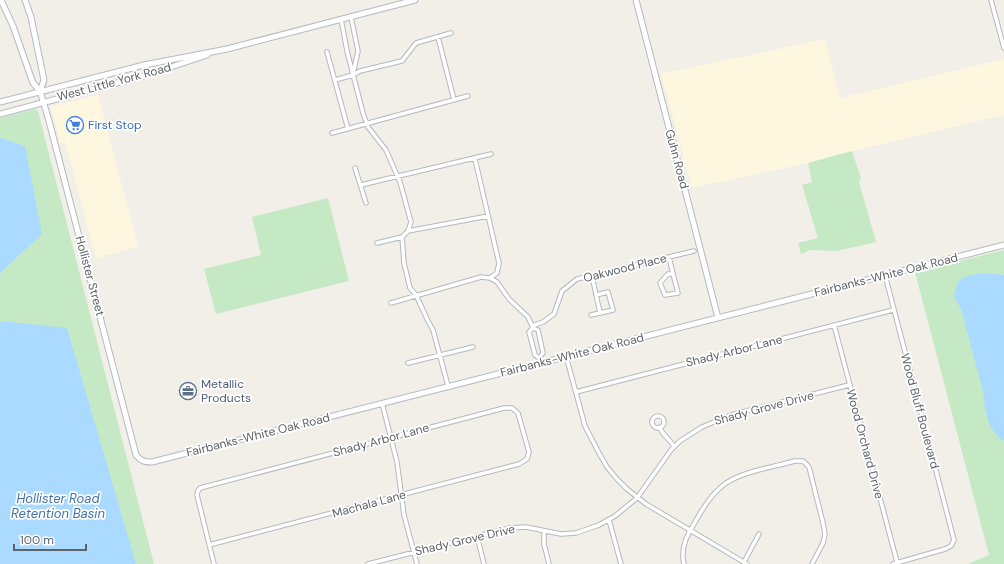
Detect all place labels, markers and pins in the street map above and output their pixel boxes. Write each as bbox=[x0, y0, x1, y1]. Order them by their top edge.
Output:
supermarket icon: First Stop bbox=[65, 115, 85, 135]
place label: First Stop bbox=[88, 117, 142, 133]
place label: Metallic Products bbox=[201, 376, 251, 406]
office icon: Metallic Products bbox=[178, 381, 198, 401]

